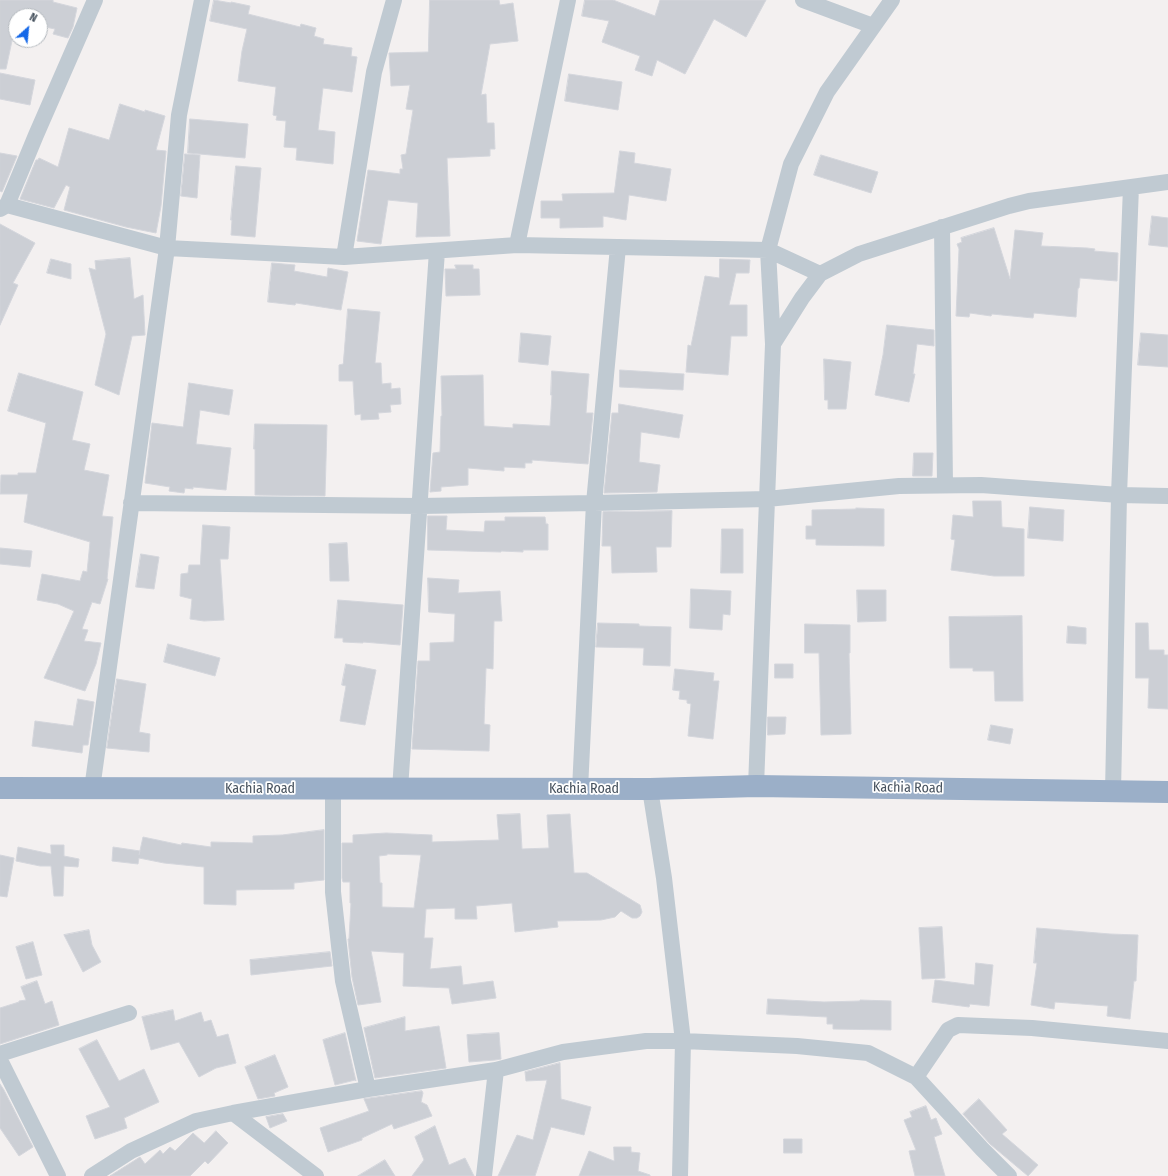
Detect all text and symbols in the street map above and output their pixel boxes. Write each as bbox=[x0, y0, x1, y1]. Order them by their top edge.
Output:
north arrow bbox=[8, 8, 48, 48]
text: N bbox=[27, 10, 39, 25]
street label: Kachia Road bbox=[873, 779, 943, 797]
street label: Kachia Road bbox=[225, 781, 295, 797]
street label: Kachia Road bbox=[549, 781, 619, 797]

